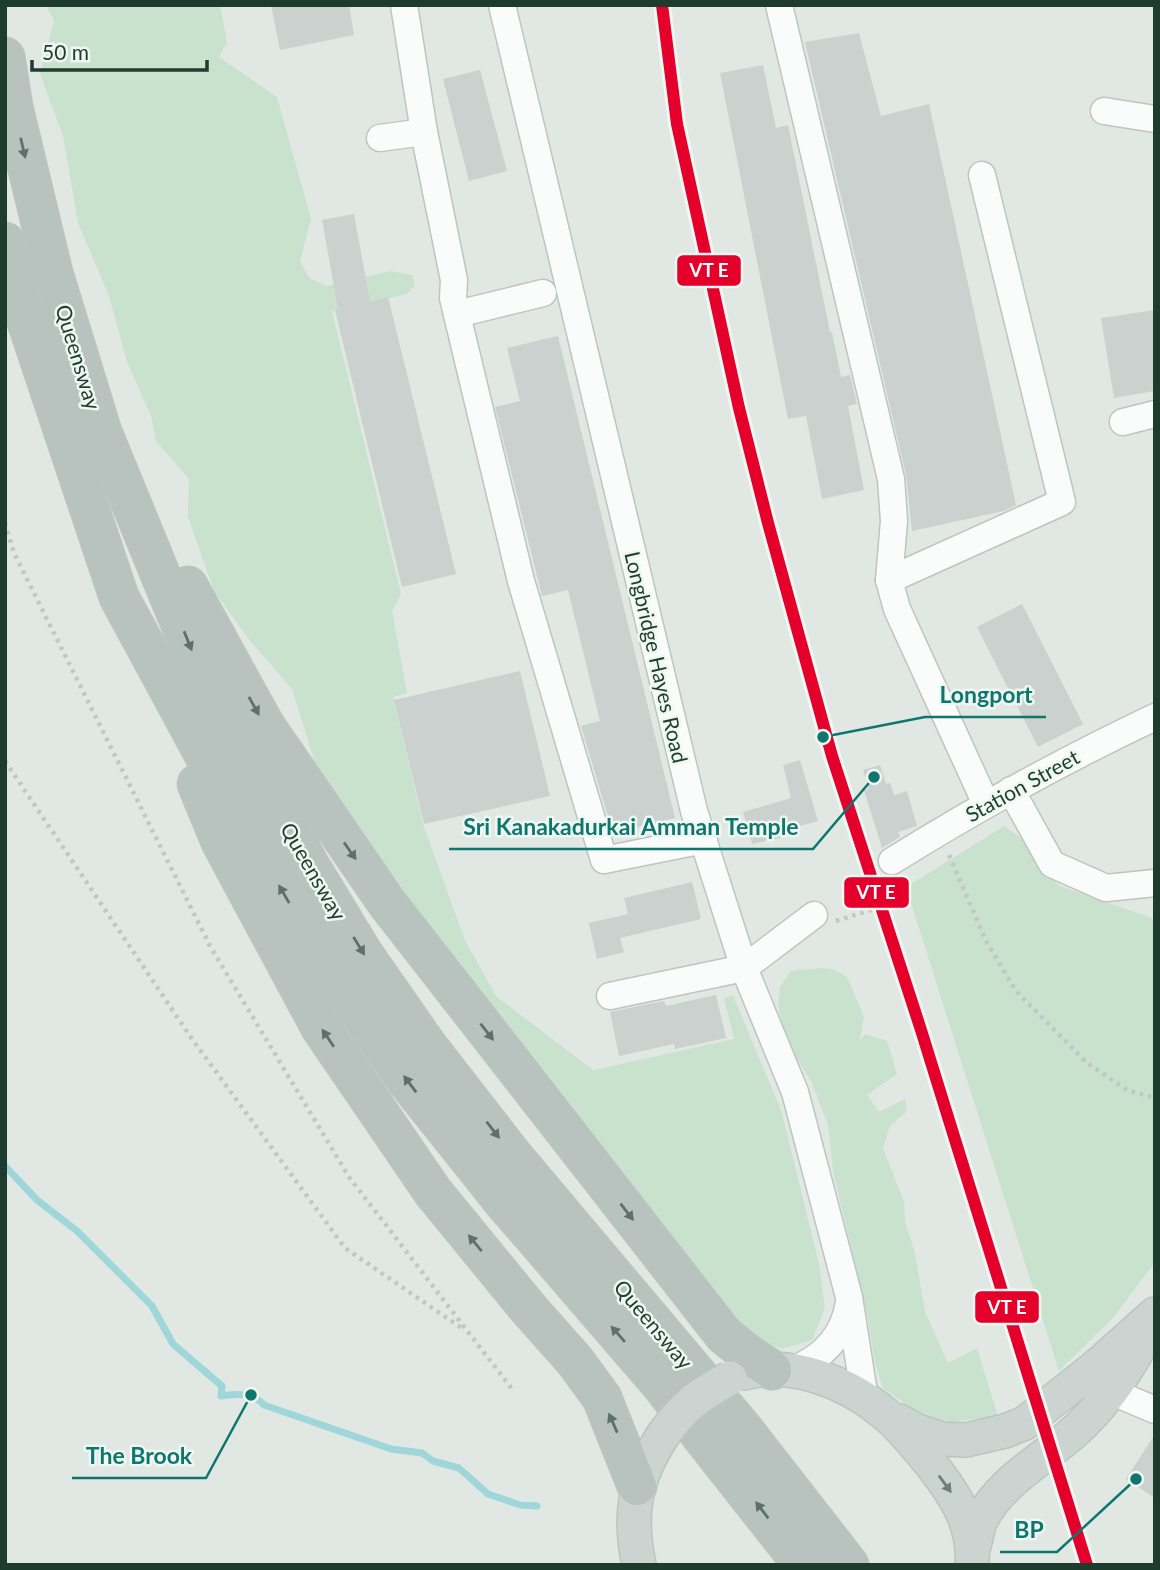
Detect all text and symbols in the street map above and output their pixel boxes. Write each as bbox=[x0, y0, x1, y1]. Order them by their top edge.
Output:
scale bar bbox=[32, 28, 206, 72]
text: 50 m bbox=[42, 39, 89, 64]
one-way arrow bbox=[18, 137, 29, 159]
line badge: VT E bbox=[676, 254, 742, 287]
text: VT E bbox=[688, 258, 729, 281]
street label: Queensway bbox=[51, 301, 107, 413]
street label: Longbridge Hayes Road bbox=[620, 549, 694, 765]
one-way arrow bbox=[182, 631, 193, 652]
callout: Longport bbox=[925, 673, 1046, 717]
text: Longport bbox=[939, 680, 1033, 708]
one-way arrow bbox=[248, 696, 260, 716]
street label: Station Street bbox=[961, 743, 1084, 826]
callout: Sri Kanakadurkai Amman Temple bbox=[449, 805, 813, 849]
text: Sri Kanakadurkai Amman Temple bbox=[463, 812, 799, 840]
street label: Queensway bbox=[276, 818, 352, 924]
one-way arrow bbox=[343, 842, 357, 860]
line badge: VT E bbox=[843, 876, 910, 909]
text: VT E bbox=[855, 880, 896, 903]
one-way arrow bbox=[278, 885, 290, 904]
one-way arrow bbox=[352, 937, 365, 956]
one-way arrow bbox=[480, 1023, 495, 1041]
one-way arrow bbox=[321, 1029, 335, 1047]
one-way arrow bbox=[403, 1074, 417, 1093]
one-way arrow bbox=[485, 1121, 499, 1139]
one-way arrow bbox=[620, 1202, 635, 1220]
one-way arrow bbox=[467, 1234, 482, 1252]
street label: Queensway bbox=[609, 1274, 699, 1374]
line badge: VT E bbox=[974, 1290, 1040, 1324]
text: VT E bbox=[986, 1295, 1027, 1318]
one-way arrow bbox=[610, 1325, 626, 1343]
one-way arrow bbox=[607, 1412, 618, 1433]
callout: The Brook bbox=[72, 1434, 206, 1478]
text: The Brook bbox=[86, 1441, 193, 1469]
one-way arrow bbox=[938, 1475, 952, 1493]
one-way arrow bbox=[754, 1502, 769, 1520]
callout: BP bbox=[1000, 1508, 1057, 1552]
text: BP bbox=[1014, 1515, 1044, 1543]

